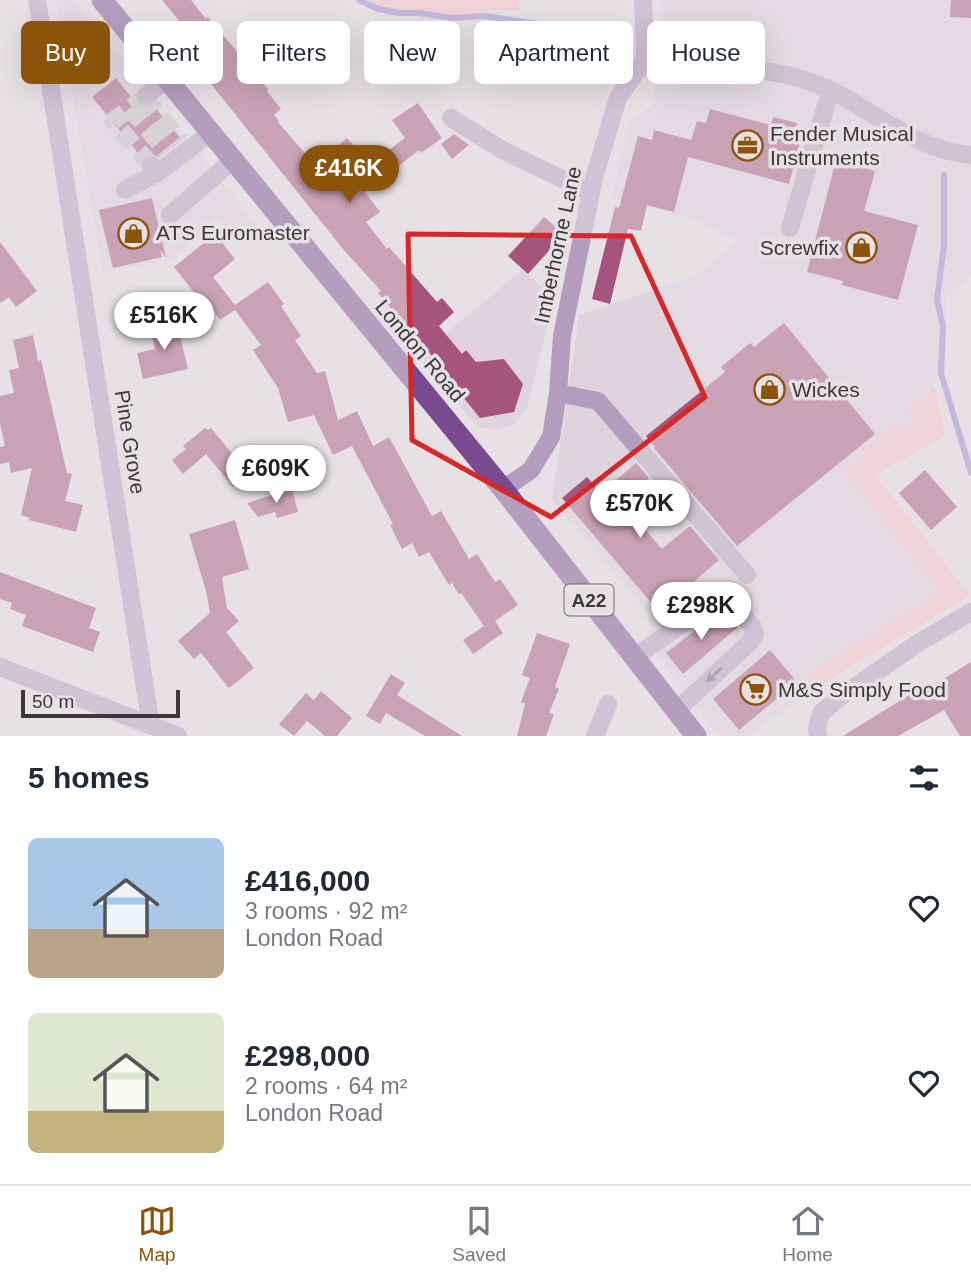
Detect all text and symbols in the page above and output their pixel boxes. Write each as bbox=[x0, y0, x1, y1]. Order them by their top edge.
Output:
chip: Buy bbox=[21, 21, 110, 84]
chip: Rent bbox=[124, 21, 223, 84]
chip: Filters bbox=[237, 21, 350, 84]
chip: New bbox=[364, 21, 460, 84]
chip: Apartment bbox=[474, 21, 633, 84]
chip: House bbox=[647, 21, 765, 84]
place label: Fender Musical Instruments bbox=[770, 122, 914, 169]
office icon: Fender Musical Instruments bbox=[730, 129, 764, 163]
pin: £416K bbox=[300, 146, 398, 205]
text: £416K bbox=[315, 155, 383, 181]
street label: Imberhorne Lane bbox=[530, 164, 585, 326]
shop icon: ATS Euromaster bbox=[116, 216, 150, 250]
place label: ATS Euromaster bbox=[156, 221, 310, 244]
shop icon: Screwfix bbox=[845, 231, 879, 265]
place label: Screwfix bbox=[760, 236, 839, 259]
pin: £516K bbox=[115, 292, 213, 352]
street label: London Road bbox=[371, 295, 470, 406]
text: £516K bbox=[130, 302, 198, 328]
shop icon: Wickes bbox=[752, 373, 786, 407]
place label: Wickes bbox=[792, 378, 860, 401]
street label: Pine Grove bbox=[111, 388, 150, 496]
pin: £609K bbox=[227, 446, 325, 505]
text: £609K bbox=[242, 455, 310, 481]
pin: £570K bbox=[591, 480, 689, 540]
text: £570K bbox=[606, 490, 674, 516]
pin: £298K bbox=[652, 582, 750, 642]
road number: A22 bbox=[564, 584, 614, 615]
text: £298K bbox=[667, 592, 735, 618]
one-way arrow bbox=[706, 666, 723, 682]
supermarket icon: M&S Simply Food bbox=[738, 673, 772, 707]
place label: M&S Simply Food bbox=[778, 678, 946, 701]
scale bar bbox=[21, 687, 180, 719]
text: 50 m bbox=[32, 691, 74, 712]
icon: filters bbox=[905, 759, 943, 797]
text: 5 homes bbox=[28, 761, 150, 794]
text: £416,000 bbox=[245, 864, 370, 897]
icon: home bbox=[84, 866, 168, 950]
icon: heart bbox=[905, 889, 943, 927]
text: 3 rooms · 92 m² bbox=[245, 898, 407, 924]
text: London Road bbox=[245, 925, 383, 951]
text: £298,000 bbox=[245, 1039, 370, 1072]
icon: home bbox=[84, 1041, 168, 1125]
icon: heart bbox=[905, 1064, 943, 1102]
text: 2 rooms · 64 m² bbox=[245, 1073, 407, 1099]
text: London Road bbox=[245, 1100, 383, 1126]
tab: Map bbox=[138, 1202, 176, 1266]
tab: Saved bbox=[452, 1202, 506, 1266]
tab: Home bbox=[782, 1202, 833, 1266]

